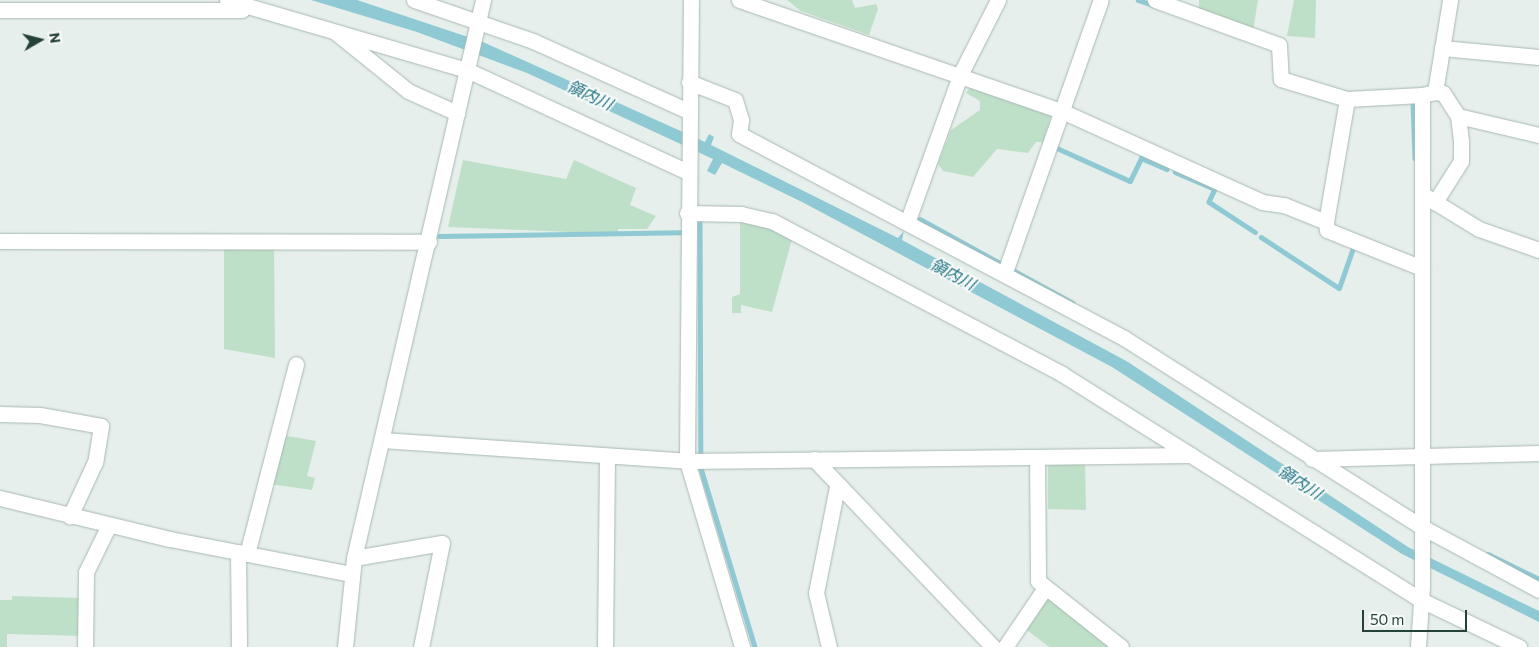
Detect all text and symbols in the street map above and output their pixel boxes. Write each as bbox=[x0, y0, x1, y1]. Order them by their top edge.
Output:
north arrow bbox=[15, 15, 65, 65]
text: N bbox=[46, 31, 64, 44]
water label: 領内川 bbox=[564, 76, 616, 114]
water label: 領内川 bbox=[927, 254, 979, 294]
water label: 領内川 bbox=[1275, 461, 1325, 503]
scale bar bbox=[1364, 600, 1469, 632]
text: 50 m bbox=[1370, 610, 1404, 628]

